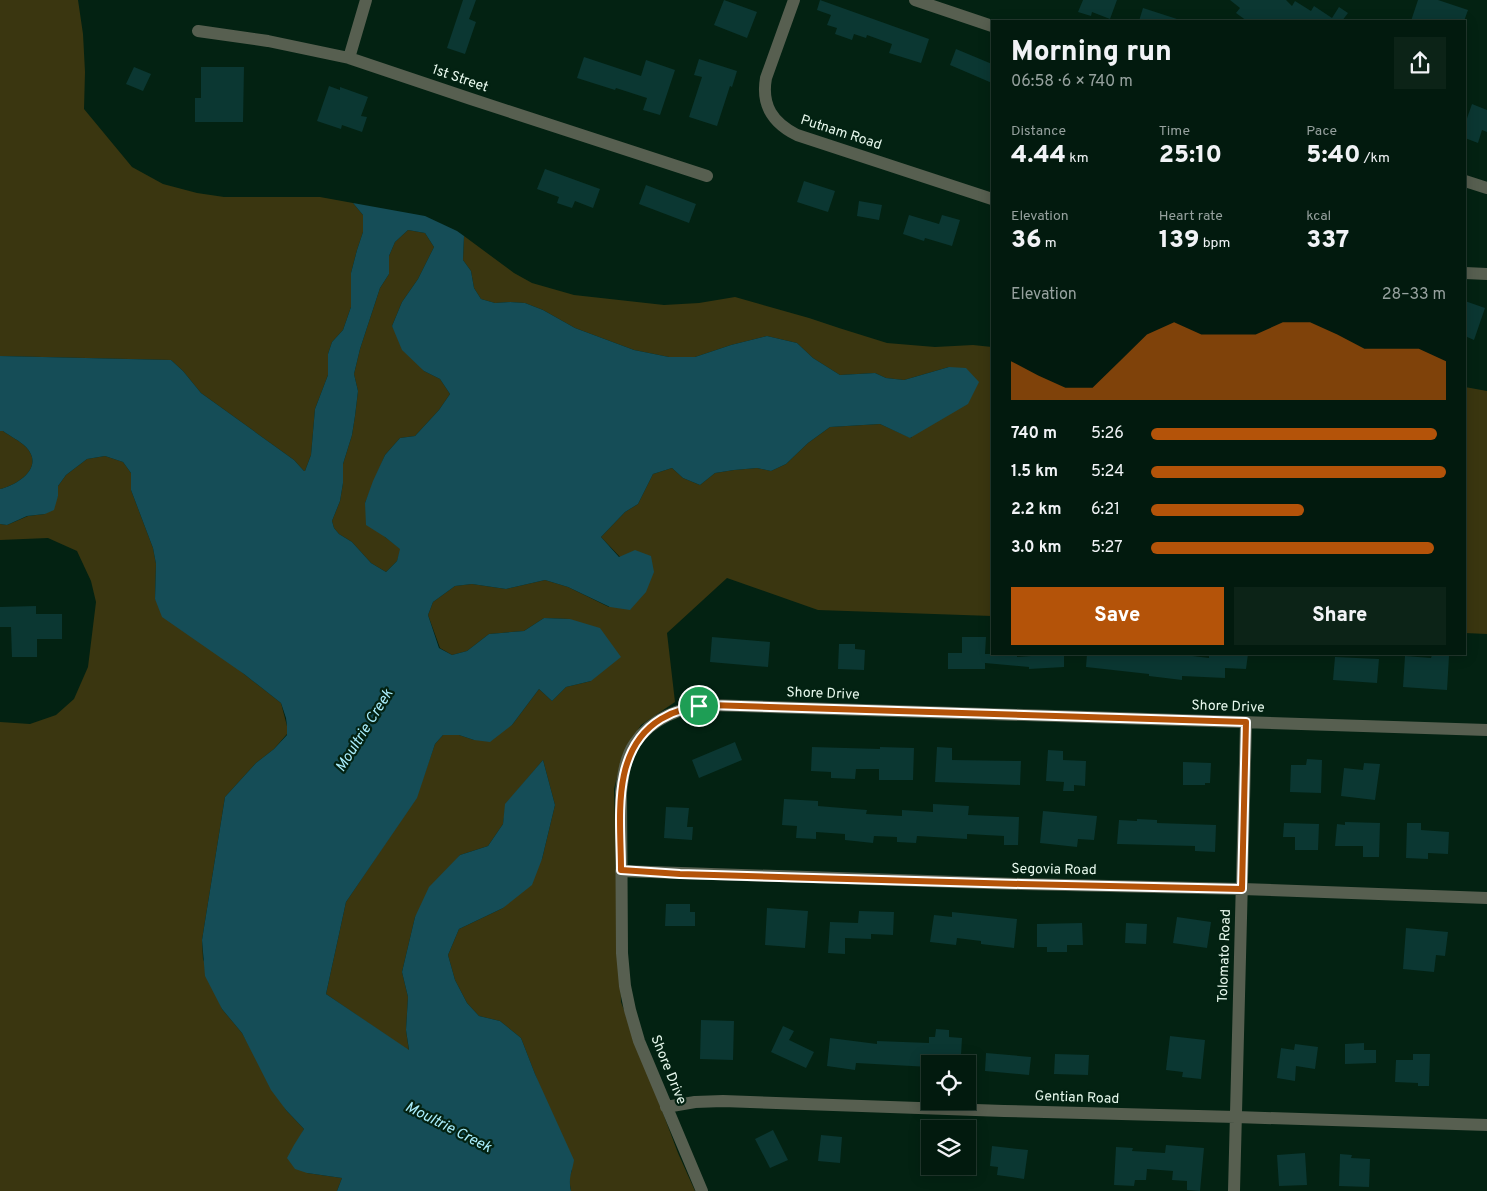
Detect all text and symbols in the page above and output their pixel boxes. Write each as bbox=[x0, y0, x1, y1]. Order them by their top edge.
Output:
text: Morning run bbox=[1011, 35, 1172, 71]
button: share bbox=[1394, 37, 1446, 89]
street label: 1st Street bbox=[430, 61, 490, 97]
text: 06:58 · 6 × 740 m bbox=[1011, 72, 1133, 92]
street label: Putnam Road bbox=[798, 112, 884, 154]
text: Distance bbox=[1011, 123, 1066, 140]
text: Time bbox=[1159, 123, 1190, 140]
text: Pace bbox=[1306, 123, 1337, 140]
text: 4.44 bbox=[1011, 140, 1066, 172]
text: 25:10 bbox=[1159, 140, 1222, 172]
text: 5:40 bbox=[1306, 140, 1361, 172]
text: km bbox=[1066, 150, 1089, 167]
text: /km bbox=[1361, 150, 1390, 167]
text: Elevation bbox=[1011, 208, 1069, 225]
text: Heart rate bbox=[1159, 208, 1223, 225]
text: kcal bbox=[1306, 208, 1331, 225]
text: 36 bbox=[1011, 225, 1041, 257]
text: 139 bbox=[1159, 225, 1200, 257]
text: 337 bbox=[1306, 225, 1349, 257]
text: m bbox=[1041, 235, 1057, 252]
text: bpm bbox=[1200, 235, 1230, 252]
text: Elevation bbox=[1011, 285, 1077, 305]
text: 28–33 m bbox=[1382, 285, 1446, 305]
text: 740 m bbox=[1011, 424, 1057, 444]
text: 5:26 bbox=[1091, 424, 1124, 444]
text: 1.5 km bbox=[1011, 462, 1058, 482]
text: 5:24 bbox=[1091, 462, 1124, 482]
text: 2.2 km bbox=[1011, 500, 1061, 520]
text: 6:21 bbox=[1091, 500, 1120, 520]
text: 3.0 km bbox=[1011, 538, 1062, 558]
text: 5:27 bbox=[1091, 538, 1123, 558]
button: Save bbox=[1011, 587, 1224, 645]
button: Share bbox=[1234, 587, 1446, 645]
street label: Shore Drive bbox=[786, 684, 860, 704]
pin bbox=[678, 685, 720, 727]
water label: Moultrie Creek bbox=[332, 686, 398, 776]
icon: arrive bbox=[685, 692, 713, 720]
street label: Shore Drive bbox=[1191, 697, 1265, 717]
street label: Segovia Road bbox=[1011, 861, 1097, 879]
street label: Tolomato Road bbox=[1215, 909, 1235, 1003]
street label: Shore Drive bbox=[646, 1033, 690, 1107]
map controls bbox=[921, 1055, 976, 1175]
button: locate bbox=[921, 1055, 976, 1110]
street label: Gentian Road bbox=[1034, 1088, 1120, 1108]
water label: Moultrie Creek bbox=[402, 1098, 495, 1158]
button: layers bbox=[921, 1120, 976, 1175]

